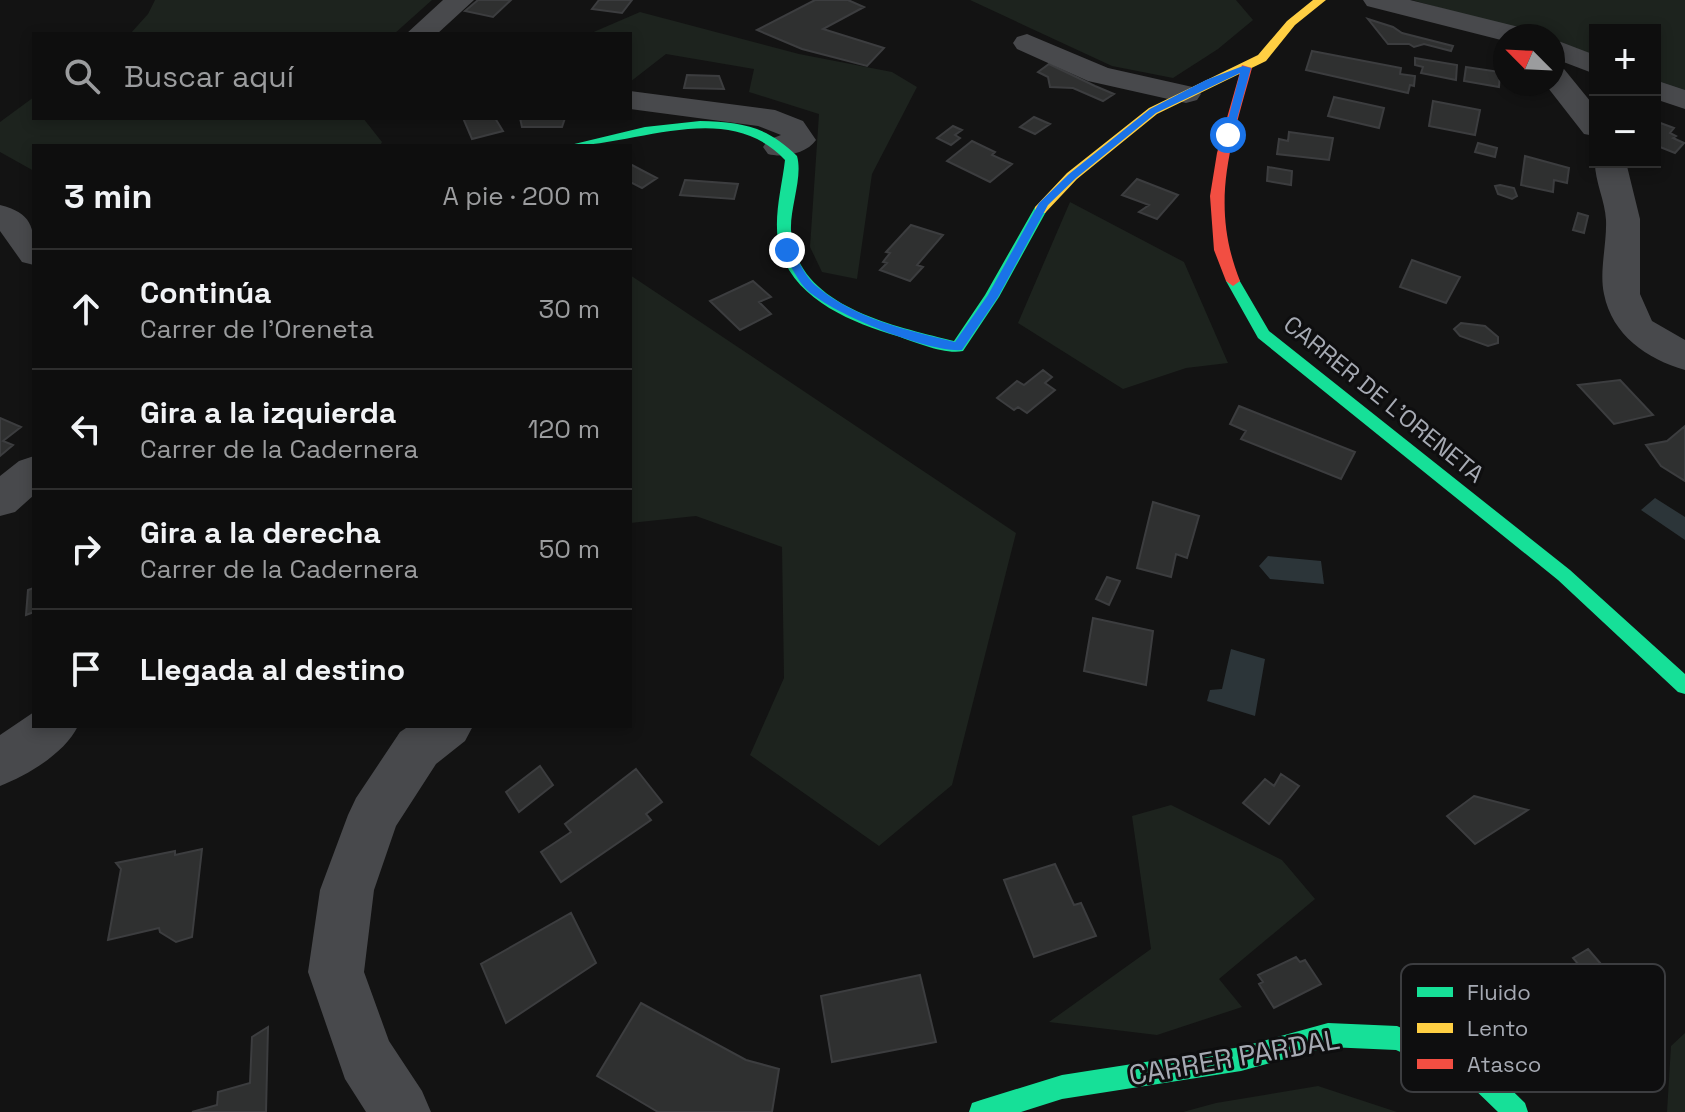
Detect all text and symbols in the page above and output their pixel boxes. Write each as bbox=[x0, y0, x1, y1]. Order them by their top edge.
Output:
north arrow bbox=[1493, 24, 1565, 96]
map controls bbox=[1589, 24, 1661, 168]
button: + bbox=[1589, 24, 1661, 96]
search box bbox=[32, 32, 632, 120]
icon: search bbox=[60, 54, 104, 98]
text: Buscar aquí bbox=[124, 57, 294, 96]
button: − bbox=[1589, 96, 1661, 168]
route start bbox=[1210, 117, 1246, 153]
text: 3 min bbox=[64, 175, 152, 218]
text: A pie · 200 m bbox=[443, 179, 600, 213]
route end bbox=[769, 232, 805, 268]
text: Continúa bbox=[140, 273, 271, 312]
icon: ahead bbox=[64, 287, 108, 331]
text: 30 m bbox=[539, 292, 600, 326]
street label: CARRER DE L'ORENETA bbox=[1277, 309, 1491, 489]
text: Carrer de l'Oreneta bbox=[140, 312, 374, 346]
text: Gira a la izquierda bbox=[140, 393, 396, 432]
icon: left bbox=[64, 407, 108, 451]
text: 120 m bbox=[528, 412, 600, 446]
text: Carrer de la Cadernera bbox=[140, 432, 418, 466]
text: Gira a la derecha bbox=[140, 513, 381, 552]
icon: right bbox=[64, 527, 108, 571]
text: 50 m bbox=[539, 532, 600, 566]
text: Carrer de la Cadernera bbox=[140, 552, 418, 586]
icon: arrive bbox=[64, 647, 108, 691]
text: Llegada al destino bbox=[140, 650, 405, 689]
legend bbox=[1401, 964, 1665, 1092]
text: Fluido bbox=[1467, 978, 1531, 1006]
text: Lento bbox=[1467, 1014, 1528, 1042]
street label: CARRER PARDAL bbox=[1126, 1021, 1342, 1093]
text: Atasco bbox=[1467, 1050, 1541, 1078]

